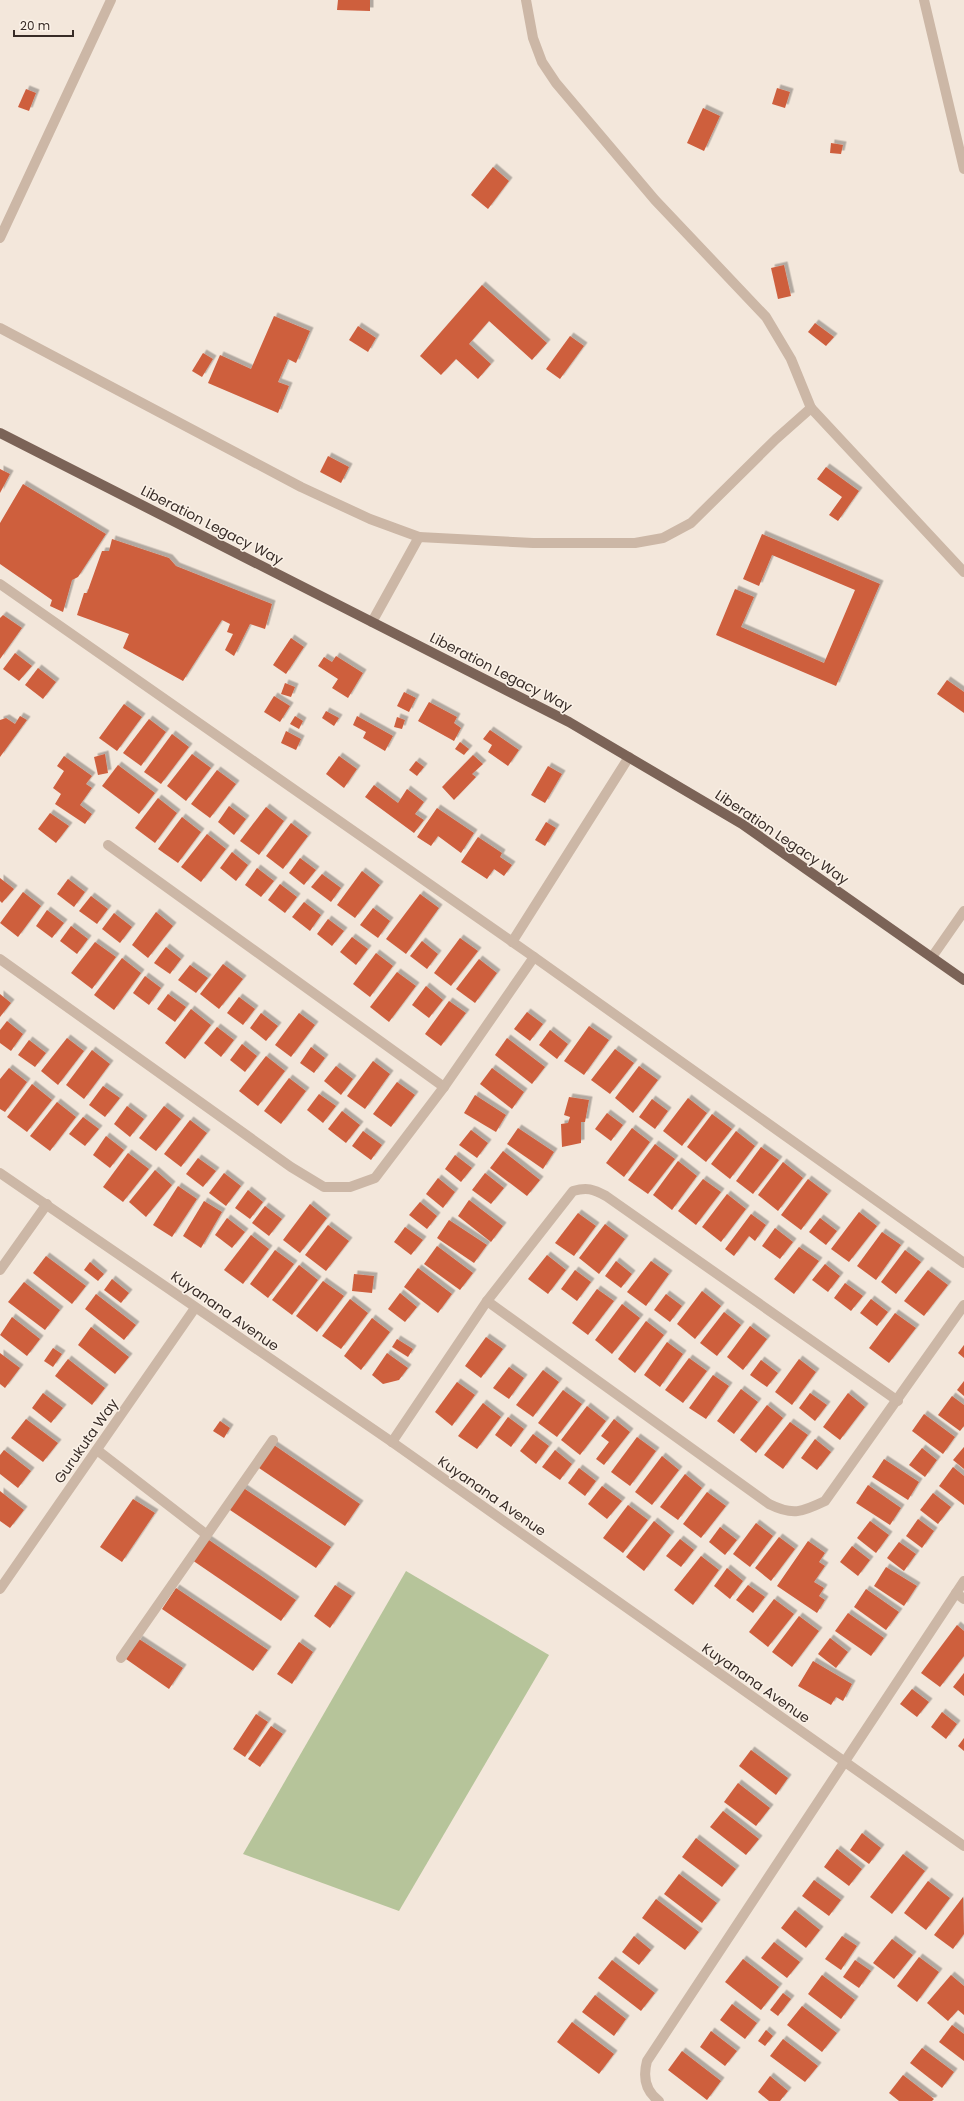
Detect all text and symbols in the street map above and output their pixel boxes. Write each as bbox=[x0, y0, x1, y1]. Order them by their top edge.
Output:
scale bar bbox=[14, 12, 73, 38]
text: 20 m bbox=[20, 17, 50, 34]
street label: Liberation Legacy Way bbox=[137, 480, 287, 570]
street label: Liberation Legacy Way bbox=[426, 627, 576, 717]
street label: Liberation Legacy Way bbox=[711, 785, 853, 889]
street label: Kuyanana Avenue bbox=[167, 1266, 283, 1356]
street label: Gurukuta Way bbox=[49, 1394, 123, 1487]
street label: Kuyanana Avenue bbox=[434, 1451, 550, 1541]
street label: Kuyanana Avenue bbox=[698, 1638, 814, 1728]

